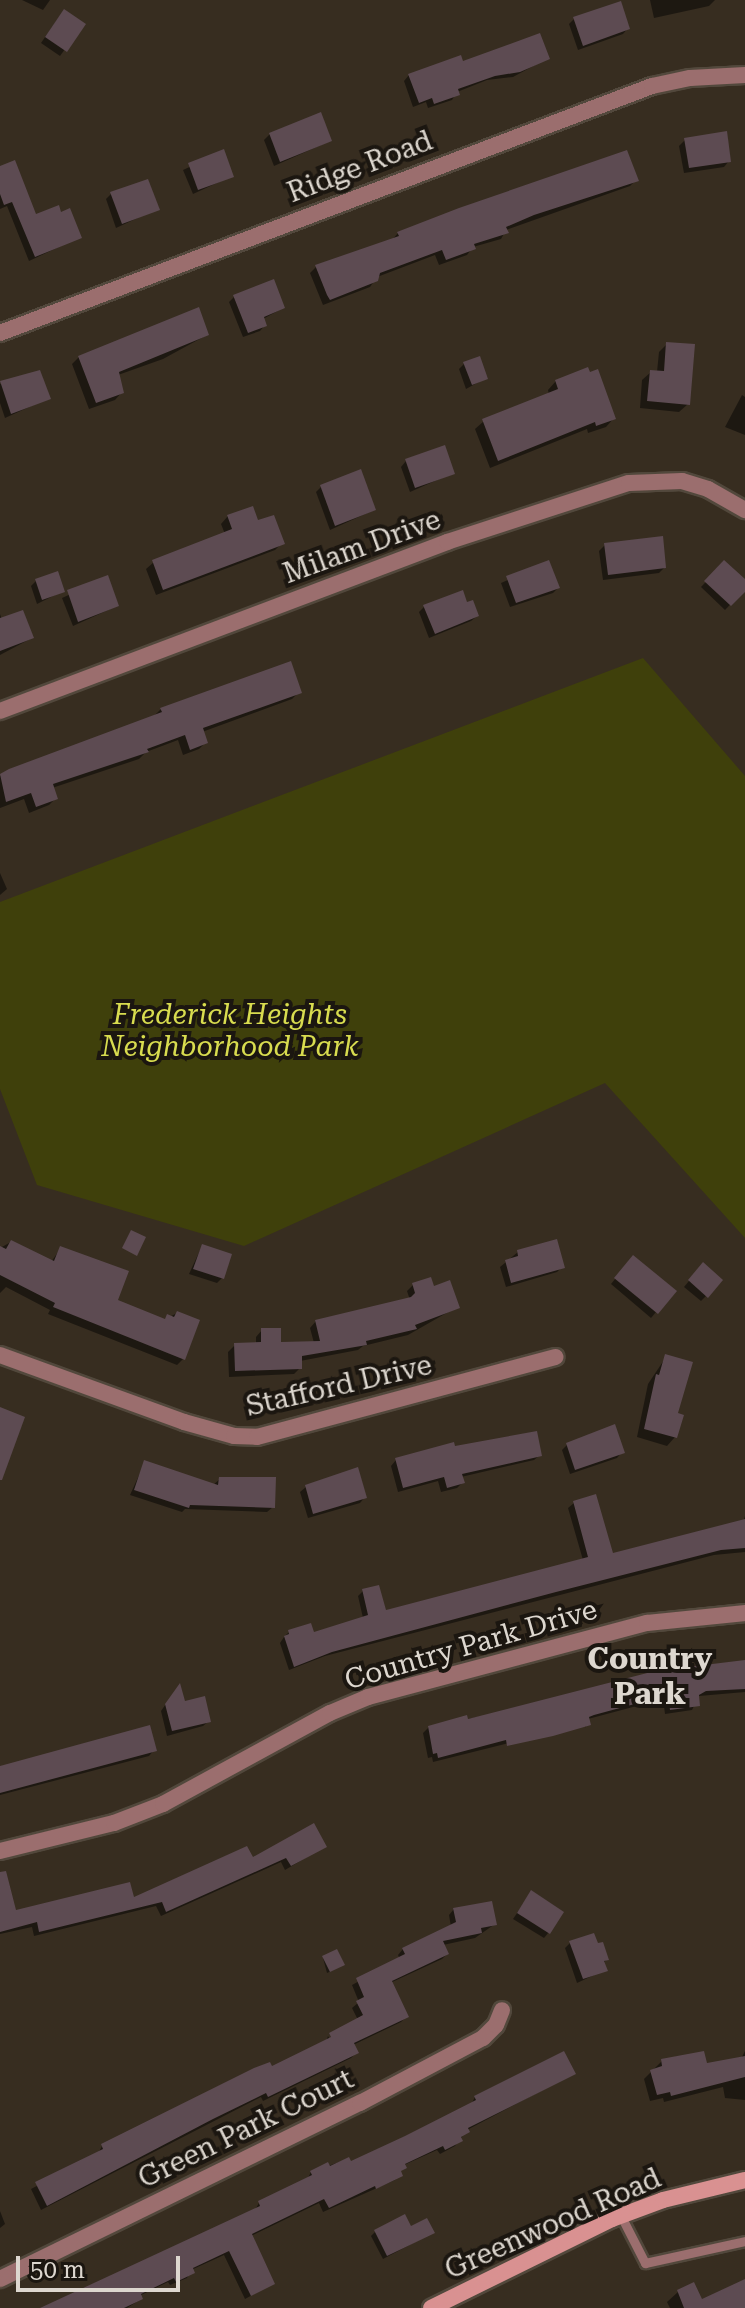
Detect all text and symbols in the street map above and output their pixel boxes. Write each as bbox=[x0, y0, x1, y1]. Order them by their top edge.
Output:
street label: Ridge Road bbox=[283, 124, 437, 210]
street label: Milam Drive bbox=[279, 503, 445, 591]
park label: Frederick Heights Neighborhood Park bbox=[101, 998, 359, 1064]
street label: Stafford Drive bbox=[243, 1348, 435, 1424]
street label: Country Park Drive bbox=[341, 1593, 601, 1697]
district label: Country Park bbox=[588, 1641, 712, 1712]
street label: Green Park Court bbox=[133, 2062, 359, 2196]
street label: Greenwood Road bbox=[440, 2161, 666, 2287]
scale bar bbox=[20, 2240, 184, 2290]
text: 50 m bbox=[30, 2256, 85, 2284]

